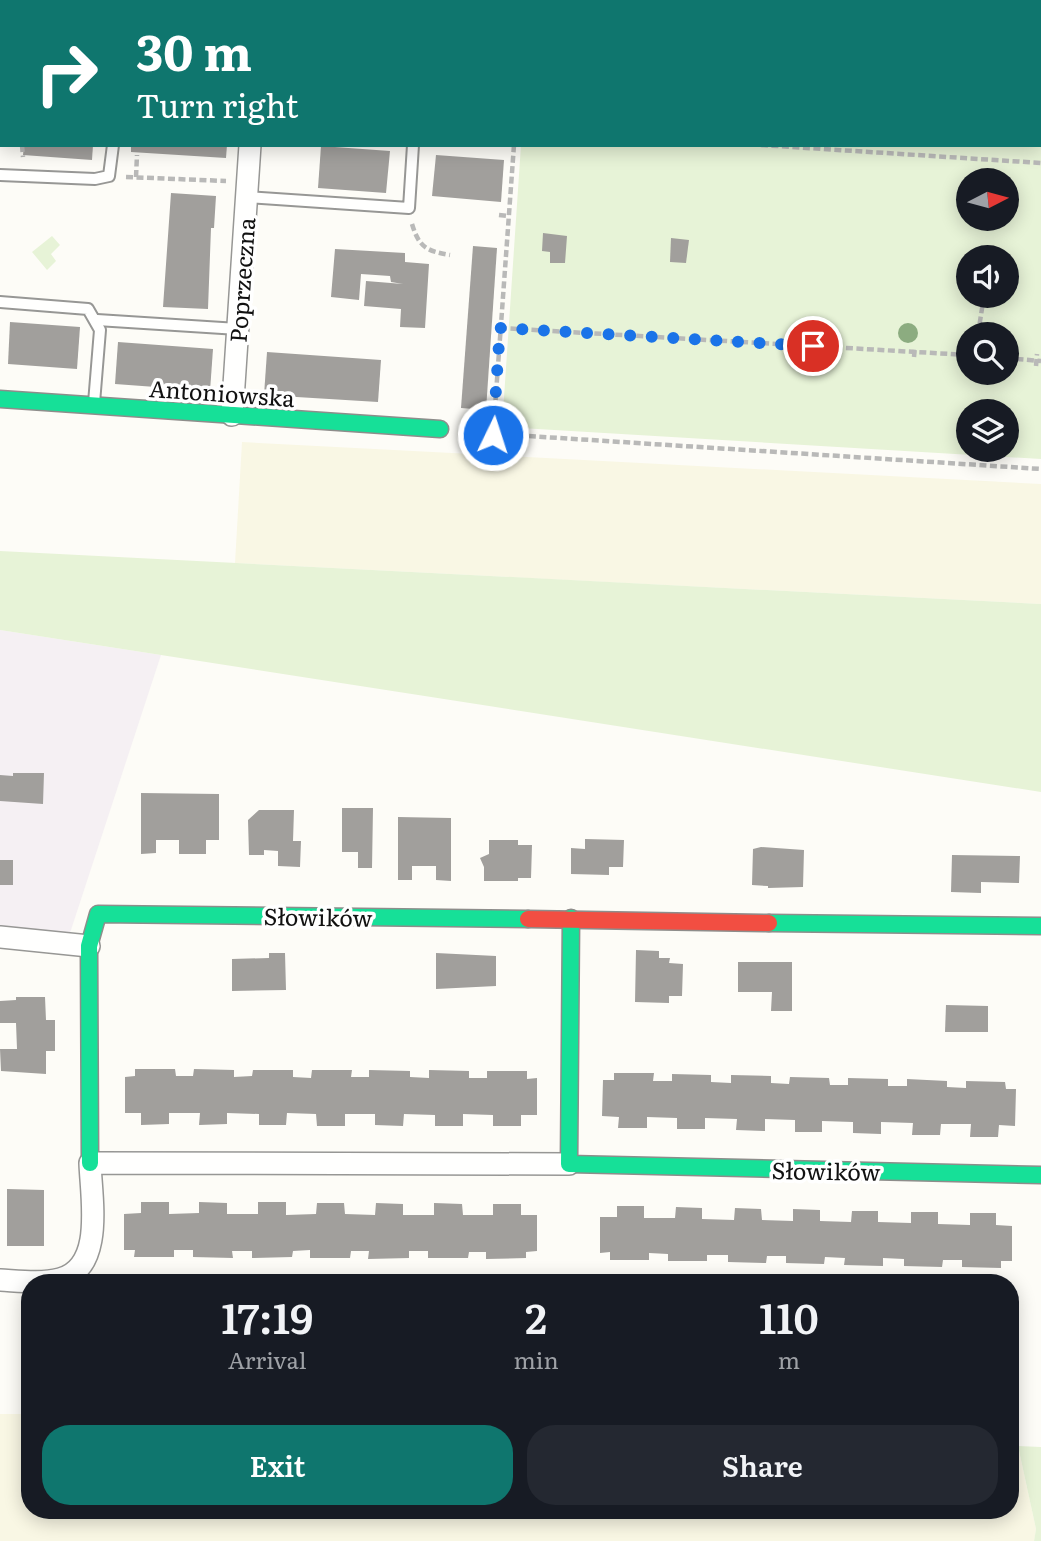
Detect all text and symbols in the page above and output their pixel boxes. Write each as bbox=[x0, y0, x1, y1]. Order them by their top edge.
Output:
text: 30 m bbox=[136, 13, 252, 86]
icon: right bbox=[21, 28, 112, 119]
text: Turn right bbox=[136, 80, 298, 128]
north arrow bbox=[956, 168, 1018, 231]
map controls bbox=[956, 168, 1019, 462]
street label: Poprzeczna bbox=[220, 216, 262, 344]
button: sound bbox=[956, 245, 1019, 308]
pin bbox=[783, 316, 843, 376]
button: search bbox=[956, 322, 1019, 385]
icon: arrive bbox=[794, 327, 832, 365]
street label: Antoniowska bbox=[148, 370, 297, 414]
position arrow bbox=[456, 398, 530, 472]
button: layers bbox=[956, 399, 1019, 462]
street label: Słowików bbox=[263, 898, 373, 934]
street label: Słowików bbox=[771, 1152, 881, 1188]
text: 17:19 bbox=[221, 1285, 313, 1347]
text: 2 bbox=[525, 1285, 547, 1347]
text: 110 bbox=[759, 1285, 819, 1347]
text: Arrival bbox=[228, 1342, 307, 1376]
text: min bbox=[513, 1342, 559, 1376]
text: m bbox=[778, 1342, 800, 1376]
button: Exit bbox=[42, 1425, 513, 1505]
button: Share bbox=[527, 1425, 998, 1505]

